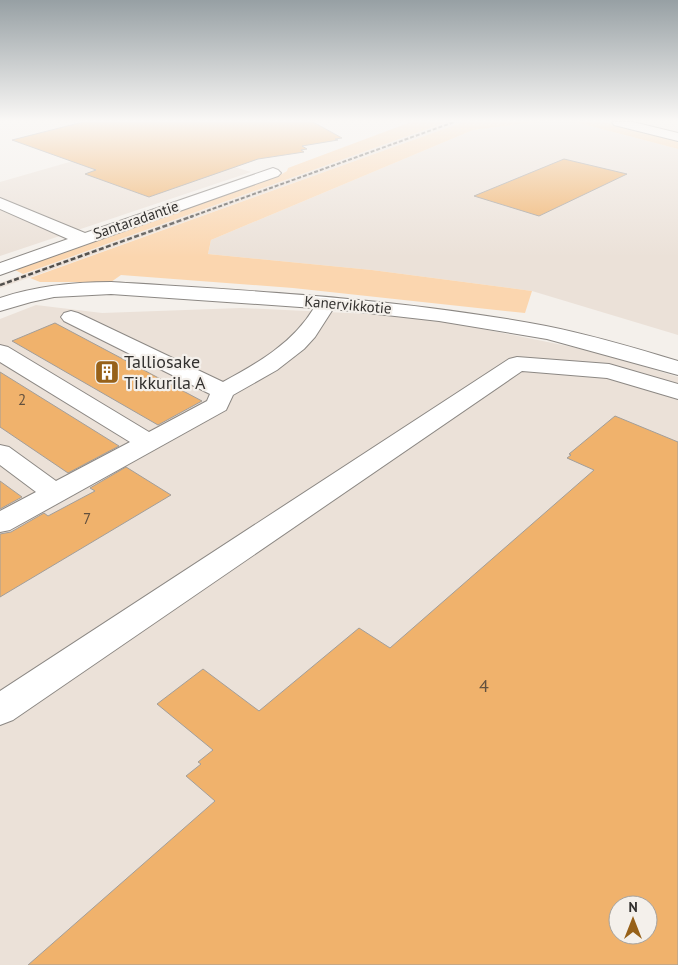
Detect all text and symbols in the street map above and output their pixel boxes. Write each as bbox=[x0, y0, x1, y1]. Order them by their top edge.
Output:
street label: Santaradantie bbox=[91, 196, 181, 243]
street label: Kanervikkotie bbox=[304, 291, 392, 318]
place label: Talliosake Tikkurila A bbox=[124, 350, 206, 394]
building icon: Talliosake Tikkurila A bbox=[94, 359, 120, 385]
house number: 2 bbox=[18, 390, 26, 409]
house number: 7 bbox=[83, 509, 91, 528]
house number: 4 bbox=[479, 674, 489, 697]
north arrow bbox=[608, 895, 658, 945]
text: N bbox=[628, 898, 638, 916]

